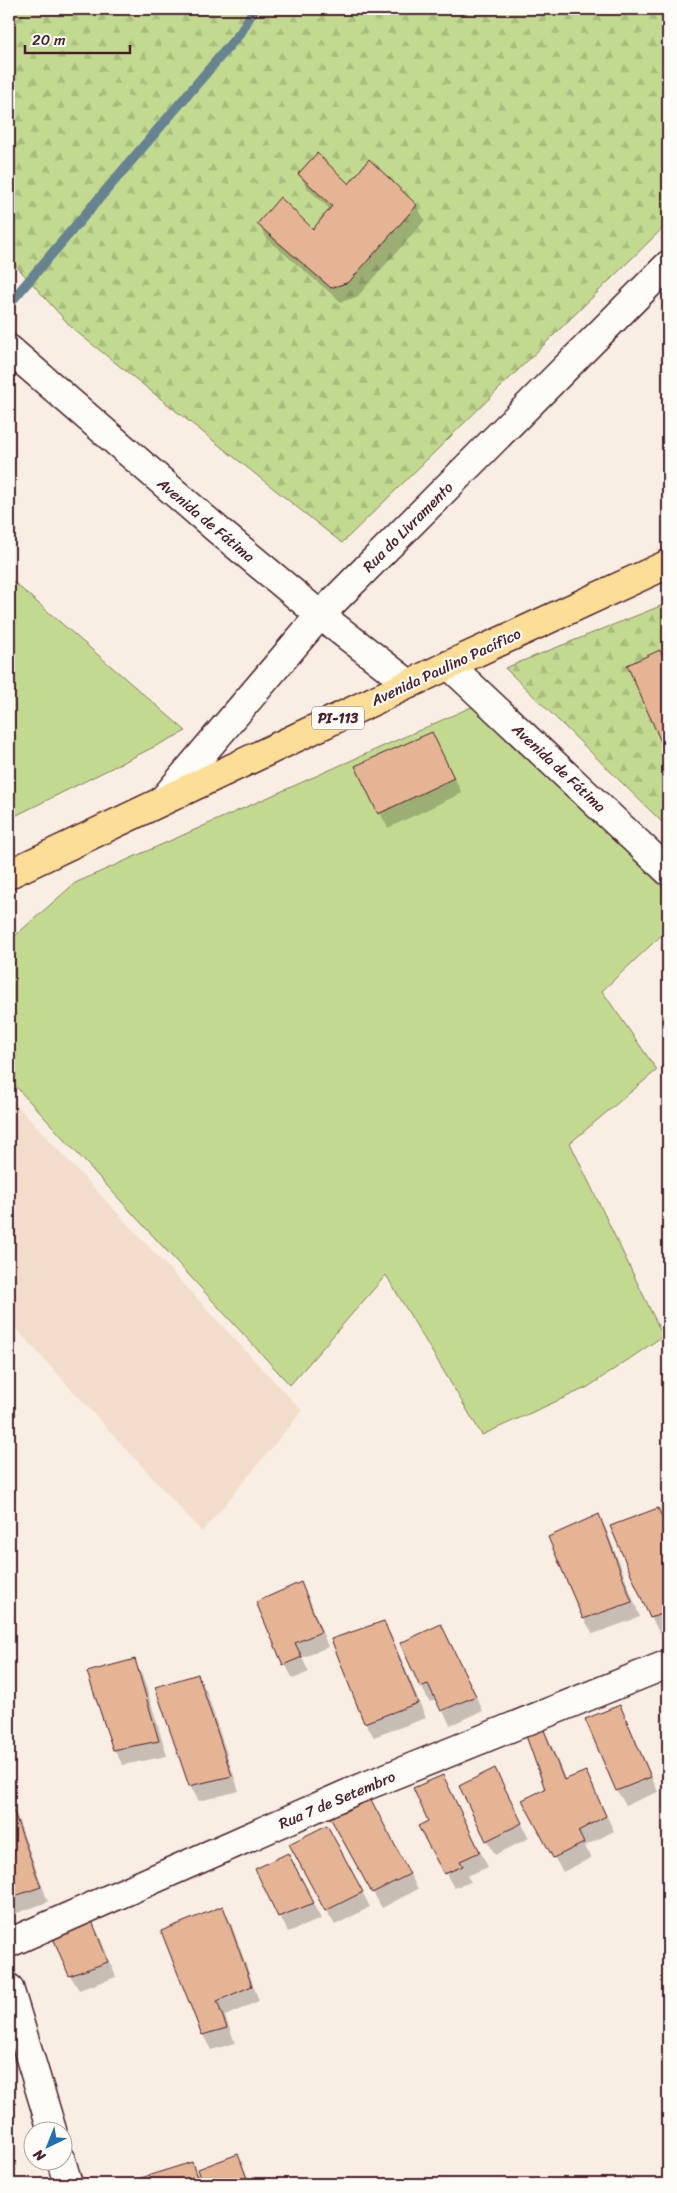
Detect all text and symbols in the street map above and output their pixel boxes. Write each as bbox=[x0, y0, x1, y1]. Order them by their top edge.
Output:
scale bar bbox=[25, 22, 130, 54]
text: 20 m bbox=[32, 27, 66, 53]
street label: Avenida de Fátima bbox=[151, 470, 261, 569]
street label: Rua do Livramento bbox=[356, 475, 460, 579]
street label: Avenida Paulino Pacífico bbox=[366, 621, 526, 714]
road number: PI-113 bbox=[312, 706, 364, 730]
street label: Avenida de Fátima bbox=[505, 717, 612, 819]
street label: Rua 7 de Setembro bbox=[274, 1763, 400, 1836]
north arrow bbox=[22, 2120, 72, 2170]
text: N bbox=[27, 2142, 52, 2168]

